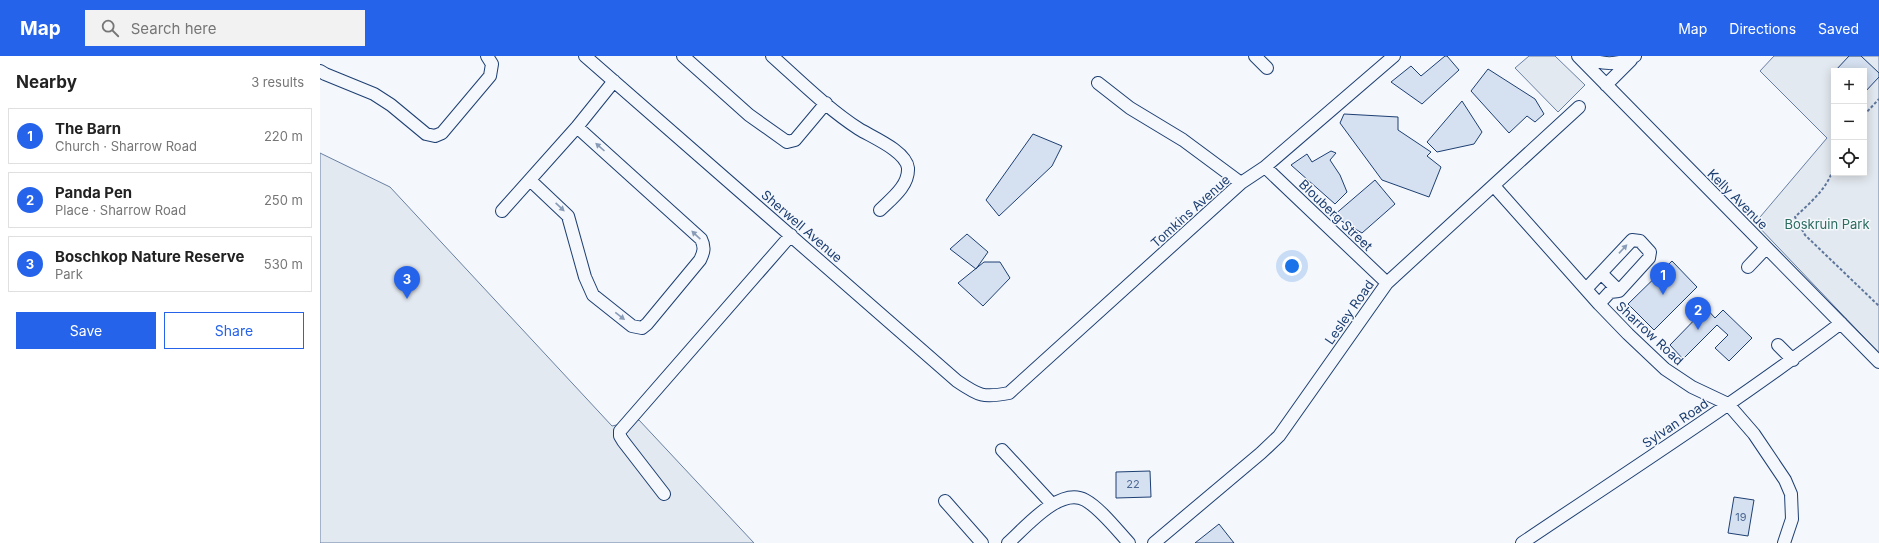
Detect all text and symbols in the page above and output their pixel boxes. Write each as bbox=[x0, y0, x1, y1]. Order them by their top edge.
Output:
search box bbox=[85, 10, 365, 46]
text: Map bbox=[20, 17, 61, 40]
icon: search bbox=[99, 17, 121, 39]
text: Search here bbox=[131, 19, 216, 38]
text: Map bbox=[1678, 20, 1707, 37]
text: Directions bbox=[1729, 20, 1796, 37]
text: Saved bbox=[1818, 20, 1859, 37]
map controls bbox=[1831, 68, 1867, 176]
button: + bbox=[1831, 68, 1867, 104]
text: Nearby bbox=[16, 72, 77, 92]
text: 3 results bbox=[251, 74, 304, 90]
button: − bbox=[1831, 104, 1867, 140]
text: The Barn bbox=[55, 119, 121, 138]
text: 1 bbox=[27, 128, 33, 144]
text: 220 m bbox=[264, 128, 303, 144]
text: Church · Sharrow Road bbox=[55, 138, 197, 154]
button: locate bbox=[1831, 140, 1867, 176]
one-way arrow bbox=[594, 143, 605, 152]
street label: Kelly Avenue bbox=[1704, 165, 1772, 233]
street label: Tomkins Avenue bbox=[1147, 171, 1233, 251]
street label: Blouberg Street bbox=[1296, 176, 1376, 254]
text: Panda Pen bbox=[55, 183, 132, 202]
street label: Sherwell Avenue bbox=[758, 186, 846, 266]
text: 2 bbox=[26, 192, 34, 208]
text: 250 m bbox=[264, 192, 303, 208]
text: Place · Sharrow Road bbox=[55, 202, 186, 218]
one-way arrow bbox=[555, 202, 565, 212]
park label: Boskruin Park bbox=[1784, 216, 1870, 232]
one-way arrow bbox=[691, 230, 701, 239]
one-way arrow bbox=[1619, 244, 1628, 254]
text: Boschkop Nature Reserve bbox=[55, 247, 244, 266]
text: 3 bbox=[26, 256, 34, 272]
text: 530 m bbox=[264, 256, 303, 272]
your location bbox=[1282, 256, 1302, 276]
pin: 1 bbox=[1650, 262, 1676, 295]
text: Park bbox=[55, 266, 83, 282]
pin: 3 bbox=[394, 266, 420, 299]
street label: Lesley Road bbox=[1321, 277, 1377, 347]
pin: 2 bbox=[1685, 297, 1711, 330]
street label: Sharrow Road bbox=[1613, 298, 1687, 368]
button: Save bbox=[16, 312, 156, 349]
button: Share bbox=[164, 312, 304, 349]
one-way arrow bbox=[615, 312, 625, 320]
street label: Sylvan Road bbox=[1639, 395, 1711, 451]
house number: 22 bbox=[1126, 477, 1140, 491]
house number: 19 bbox=[1735, 510, 1747, 524]

